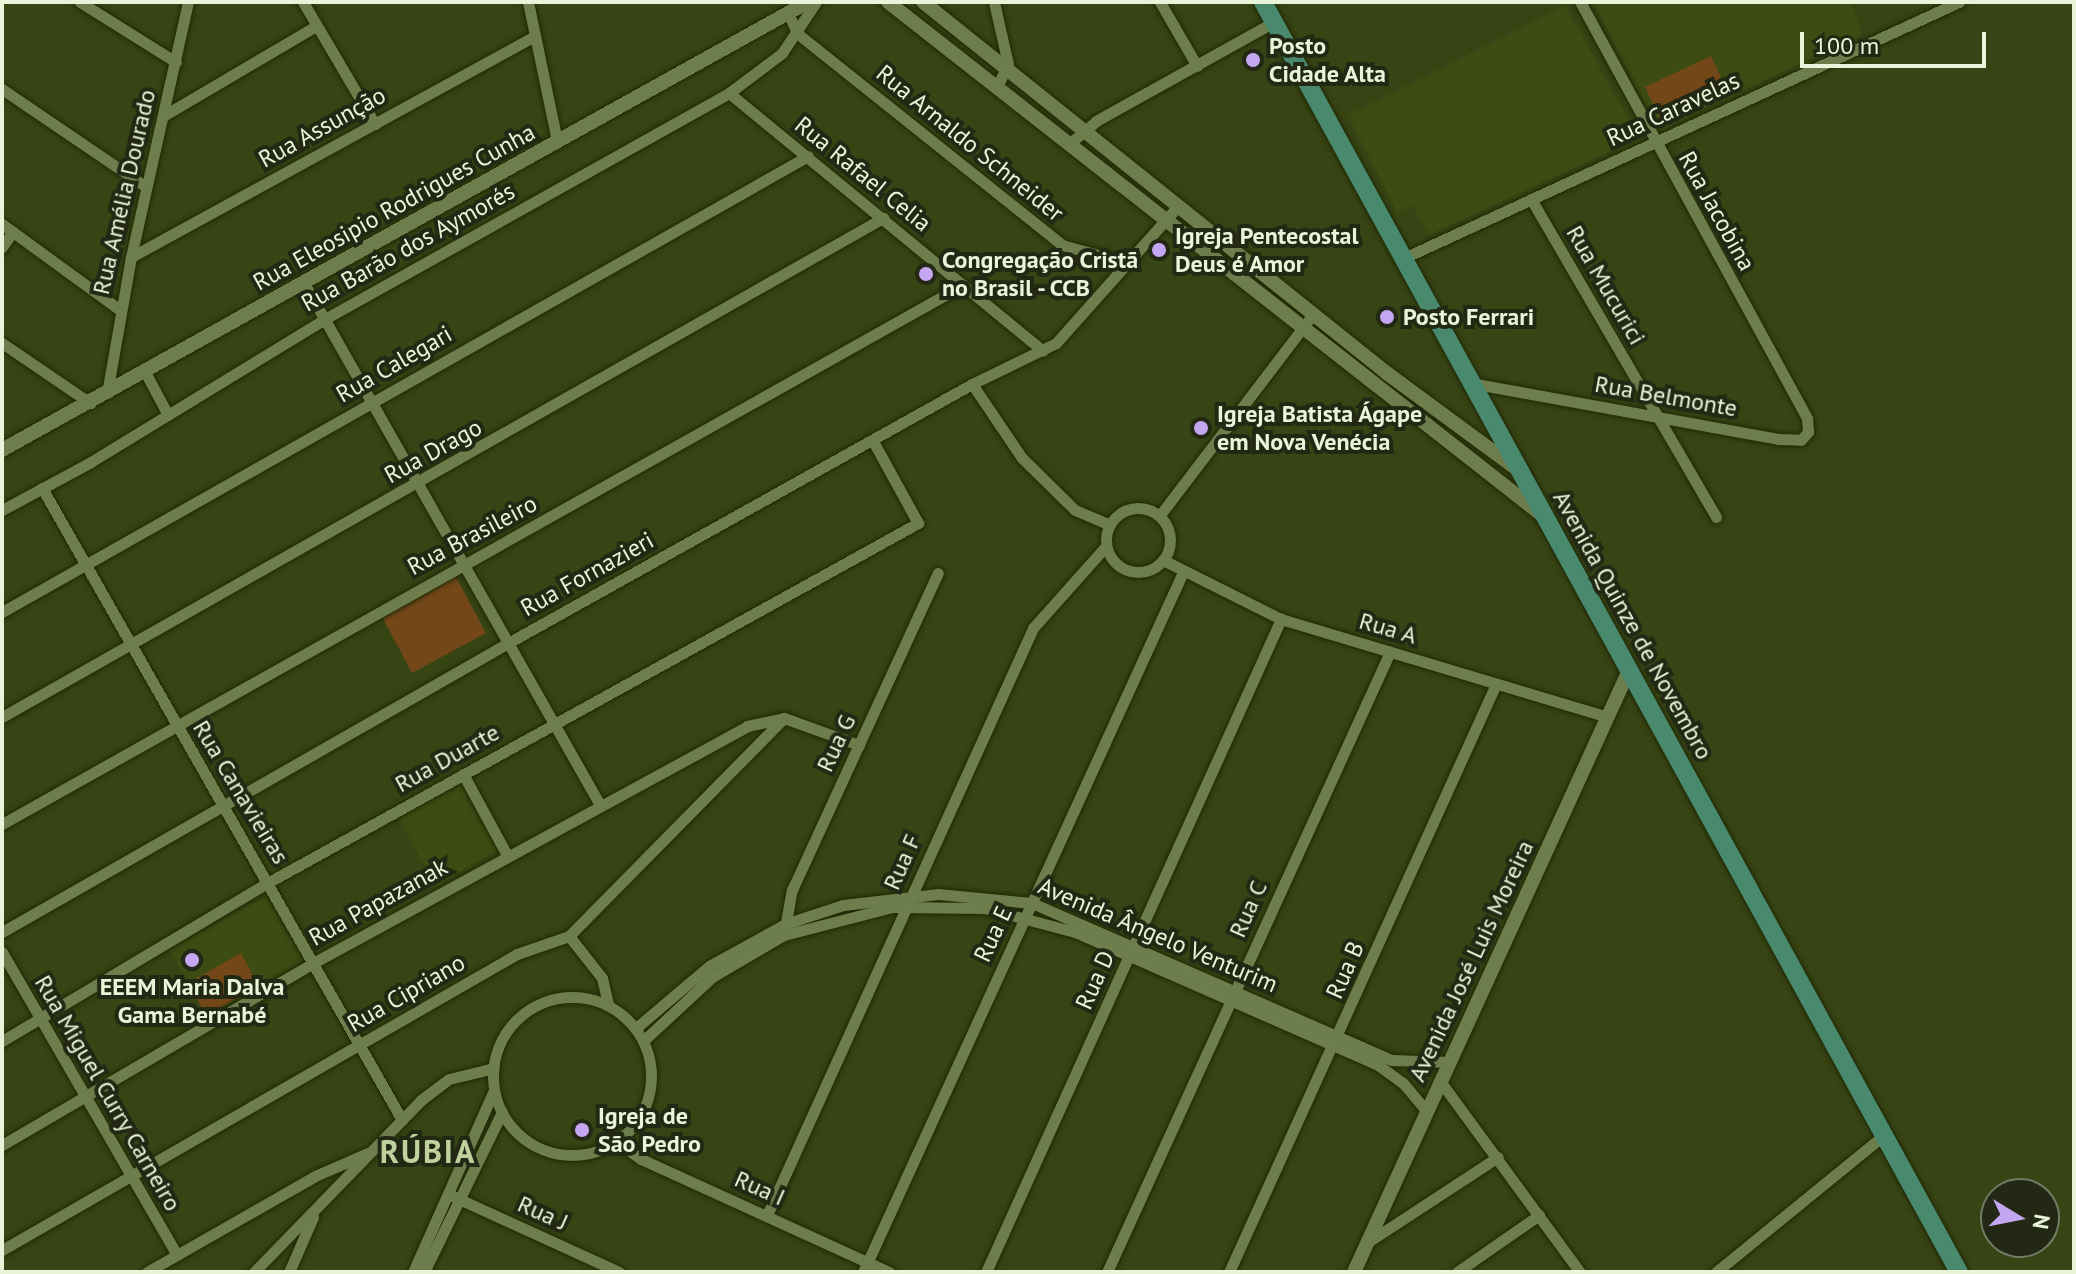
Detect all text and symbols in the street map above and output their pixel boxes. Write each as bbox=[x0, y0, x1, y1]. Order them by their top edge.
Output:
scale bar bbox=[1804, 16, 1990, 66]
text: 100 m bbox=[1814, 30, 1879, 61]
place label: Posto Cidade Alta bbox=[1269, 32, 1387, 88]
marker: Posto Cidade Alta bbox=[1244, 51, 1262, 69]
street label: Rua Arnaldo Schneider bbox=[870, 58, 1070, 228]
street label: Rua Caravelas bbox=[1602, 66, 1744, 152]
street label: Rua Assunção bbox=[253, 80, 391, 174]
street label: Rua Amélia Dourado bbox=[86, 86, 162, 298]
street label: Rua Rafael Celia bbox=[789, 110, 937, 238]
street label: Rua Eleosipio Rodrigues Cunha bbox=[248, 117, 540, 297]
street label: Rua Jacobina bbox=[1672, 146, 1762, 276]
street label: Rua Barão dos Aymorés bbox=[296, 176, 520, 318]
street label: Rua Mucurici bbox=[1560, 220, 1652, 350]
place label: Igreja Pentecostal Deus é Amor bbox=[1175, 222, 1359, 278]
marker: Igreja Pentecostal Deus é Amor bbox=[1150, 241, 1168, 259]
place label: Congregação Cristã no Brasil - CCB bbox=[942, 246, 1138, 302]
marker: Congregação Cristã no Brasil - CCB bbox=[917, 265, 935, 283]
place label: Posto Ferrari bbox=[1403, 303, 1534, 331]
marker: Posto Ferrari bbox=[1378, 308, 1396, 326]
street label: Rua Calegari bbox=[331, 319, 457, 409]
street label: Rua Belmonte bbox=[1593, 369, 1739, 423]
place label: Igreja Batista Ágape em Nova Venécia bbox=[1217, 400, 1423, 456]
street label: Rua Drago bbox=[379, 413, 487, 489]
marker: Igreja Batista Ágape em Nova Venécia bbox=[1192, 419, 1210, 437]
street label: Avenida Quinze de Novembro bbox=[1547, 486, 1719, 764]
street label: Rua Brasileiro bbox=[402, 489, 542, 581]
street label: Rua Fornazieri bbox=[515, 526, 659, 622]
street label: Rua A bbox=[1356, 606, 1420, 650]
street label: Rua G bbox=[810, 710, 862, 776]
street label: Rua Canavieiras bbox=[187, 715, 295, 869]
street label: Rua Duarte bbox=[390, 718, 504, 798]
street label: Rua F bbox=[877, 830, 927, 894]
street label: Avenida José Luis Moreira bbox=[1402, 836, 1540, 1086]
street label: Rua Papazanak bbox=[304, 852, 452, 952]
street label: Avenida Ângelo Venturim bbox=[1033, 871, 1283, 999]
street label: Rua C bbox=[1223, 876, 1273, 942]
street label: Rua E bbox=[968, 902, 1018, 966]
street label: Rua B bbox=[1320, 937, 1370, 1003]
street label: Rua D bbox=[1069, 946, 1121, 1014]
street label: Rua Cipriano bbox=[342, 948, 470, 1038]
marker: EEEM Maria Dalva Gama Bernabé bbox=[183, 951, 201, 969]
street label: Rua Miguel Curry Carneiro bbox=[28, 970, 188, 1216]
place label: EEEM Maria Dalva Gama Bernabé bbox=[100, 973, 284, 1029]
place label: Igreja de São Pedro bbox=[598, 1102, 701, 1158]
marker: Igreja de São Pedro bbox=[573, 1121, 591, 1139]
district label: RÚBIA bbox=[380, 1132, 476, 1170]
street label: Rua I bbox=[730, 1164, 790, 1212]
north arrow bbox=[1980, 1178, 2060, 1258]
street label: Rua J bbox=[513, 1189, 573, 1237]
text: N bbox=[2027, 1212, 2057, 1231]

